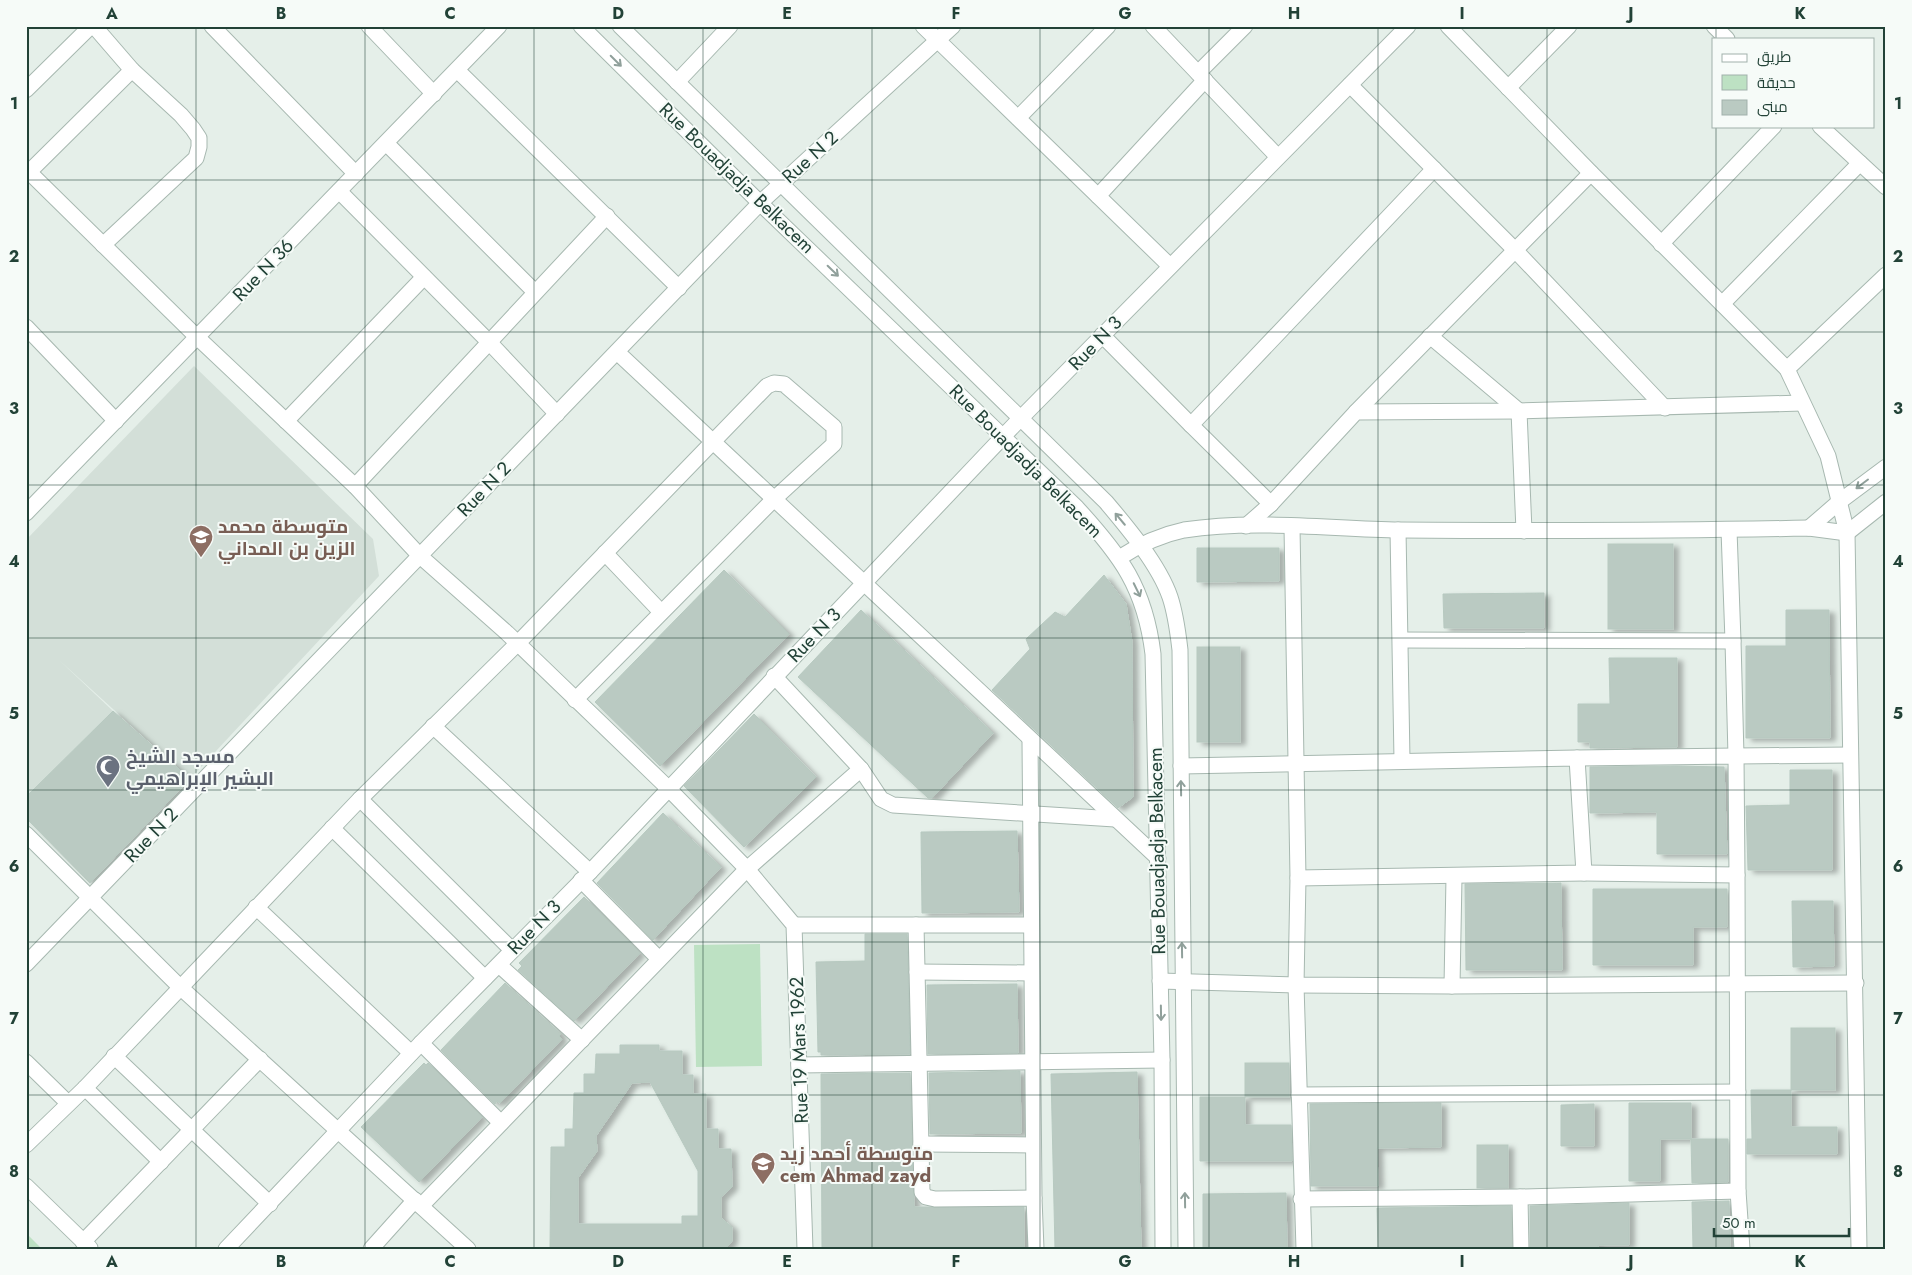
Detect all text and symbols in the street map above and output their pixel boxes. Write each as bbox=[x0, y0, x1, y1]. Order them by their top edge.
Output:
text: A bbox=[105, 2, 118, 25]
text: B bbox=[276, 2, 286, 25]
text: C bbox=[444, 2, 456, 25]
text: D bbox=[612, 2, 624, 25]
text: E bbox=[782, 2, 792, 25]
text: F bbox=[952, 2, 960, 25]
text: G bbox=[1118, 2, 1132, 25]
text: H bbox=[1288, 2, 1300, 25]
text: I bbox=[1459, 2, 1465, 25]
text: J bbox=[1625, 2, 1634, 25]
text: K bbox=[1794, 2, 1806, 25]
legend bbox=[1712, 38, 1874, 128]
text: طريق bbox=[1757, 46, 1791, 68]
one-way arrow bbox=[610, 54, 622, 67]
text: حديقة bbox=[1757, 72, 1796, 94]
text: 1 bbox=[10, 92, 18, 115]
text: 1 bbox=[1894, 92, 1902, 115]
street label: Rue Bouadjadja Belkacem bbox=[653, 96, 821, 260]
text: مبنى bbox=[1757, 96, 1788, 118]
street label: Rue N 2 bbox=[776, 124, 844, 190]
street label: Rue N 36 bbox=[226, 233, 300, 307]
text: 2 bbox=[9, 245, 19, 268]
text: 2 bbox=[1893, 245, 1903, 268]
one-way arrow bbox=[827, 265, 839, 277]
street label: Rue N 3 bbox=[1062, 310, 1128, 376]
street label: Rue Bouadjadja Belkacem bbox=[943, 378, 1109, 544]
text: 3 bbox=[9, 397, 19, 420]
text: 3 bbox=[1893, 397, 1903, 420]
street label: Rue N 2 bbox=[451, 455, 517, 523]
one-way arrow bbox=[1856, 479, 1869, 490]
one-way arrow bbox=[1114, 512, 1125, 525]
place label: متوسطة محمد الزين بن المداني bbox=[218, 513, 356, 564]
school or university icon: متوسطة محمد الزين بن المداني bbox=[188, 524, 214, 558]
text: 4 bbox=[8, 550, 20, 573]
text: 4 bbox=[1892, 550, 1904, 573]
one-way arrow bbox=[1133, 582, 1143, 597]
street label: Rue N 3 bbox=[781, 602, 847, 668]
text: 5 bbox=[9, 702, 19, 725]
text: 5 bbox=[1893, 702, 1903, 725]
place label: مسجد الشيخ البشير الإبراهيمي bbox=[126, 743, 274, 794]
street label: Rue Bouadjadja Belkacem bbox=[1142, 747, 1172, 955]
mosque icon: مسجد الشيخ البشير الإبراهيمي bbox=[95, 754, 121, 788]
one-way arrow bbox=[1176, 780, 1186, 796]
street label: Rue N 2 bbox=[118, 801, 184, 869]
text: 6 bbox=[9, 855, 19, 878]
text: 6 bbox=[1893, 855, 1903, 878]
street label: Rue N 3 bbox=[501, 894, 567, 960]
one-way arrow bbox=[1177, 942, 1187, 958]
street label: Rue 19 Mars 1962 bbox=[783, 976, 815, 1124]
one-way arrow bbox=[1156, 1004, 1165, 1020]
text: 7 bbox=[9, 1007, 19, 1030]
text: 7 bbox=[1893, 1007, 1903, 1030]
place label: متوسطة أحمد زيد cem Ahmad zayd bbox=[780, 1140, 933, 1189]
school or university icon: متوسطة أحمد زيد cem Ahmad zayd bbox=[750, 1151, 776, 1185]
text: 8 bbox=[9, 1160, 19, 1183]
text: 8 bbox=[1893, 1160, 1903, 1183]
one-way arrow bbox=[1180, 1192, 1190, 1208]
scale bar bbox=[1714, 1205, 1850, 1237]
text: 50 m bbox=[1722, 1212, 1756, 1234]
text: A bbox=[105, 1250, 118, 1273]
text: B bbox=[276, 1250, 286, 1273]
text: C bbox=[444, 1250, 456, 1273]
text: D bbox=[612, 1250, 624, 1273]
text: E bbox=[782, 1250, 792, 1273]
text: F bbox=[952, 1250, 960, 1273]
text: G bbox=[1118, 1250, 1132, 1273]
text: H bbox=[1288, 1250, 1300, 1273]
text: I bbox=[1459, 1250, 1465, 1273]
text: J bbox=[1625, 1250, 1634, 1273]
text: K bbox=[1794, 1250, 1806, 1273]

